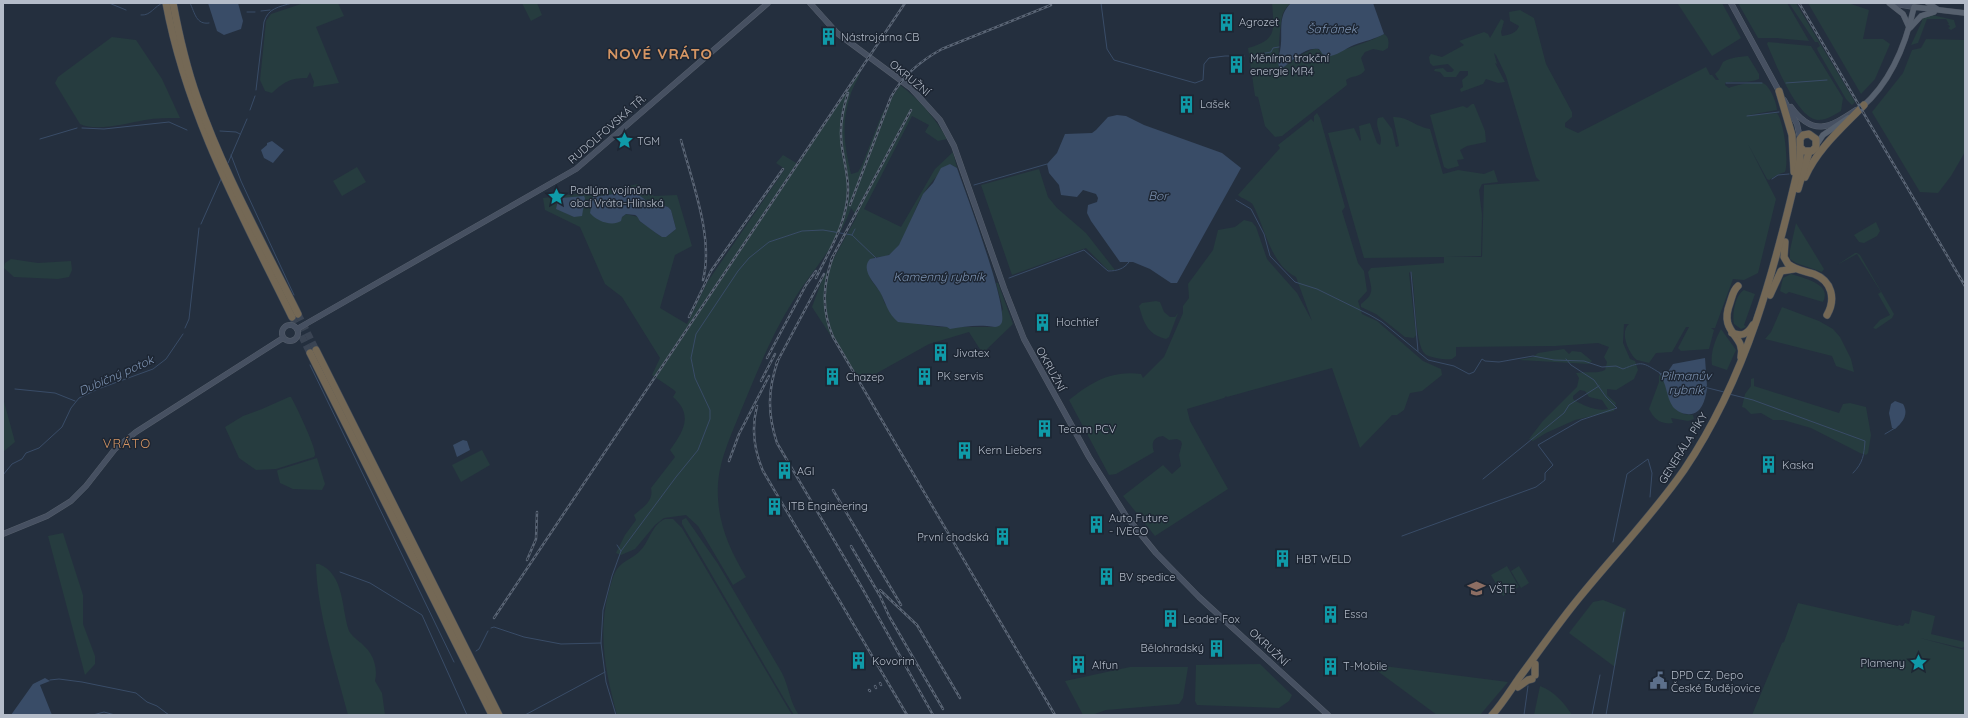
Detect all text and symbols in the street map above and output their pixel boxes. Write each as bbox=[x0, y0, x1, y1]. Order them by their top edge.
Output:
building icon: Agrozet bbox=[1216, 12, 1236, 32]
place label: Agrozet bbox=[1239, 15, 1279, 29]
water label: Šafránek bbox=[1307, 21, 1359, 36]
building icon: Nástrojárna CB bbox=[818, 27, 838, 47]
place label: Nástrojárna CB bbox=[841, 30, 919, 44]
district label: NOVÉ VRÁTO bbox=[607, 44, 713, 63]
place label: Měnírna trakční energie MR4 bbox=[1250, 51, 1330, 78]
building icon: Měnírna trakční energie MR4 bbox=[1227, 54, 1247, 74]
street label: OKRUŽNÍ bbox=[887, 57, 933, 99]
street label: RUDOLFOVSKÁ TŘ. bbox=[565, 91, 649, 167]
building icon: Lašek bbox=[1177, 94, 1197, 114]
place label: Lašek bbox=[1200, 97, 1230, 111]
place icon: TGM bbox=[614, 131, 634, 151]
place label: TGM bbox=[637, 134, 660, 148]
place label: Padlým vojínům obcí Vráta-Hlinská bbox=[570, 183, 664, 210]
place icon: Padlým vojínům obcí Vráta-Hlinská bbox=[547, 186, 567, 206]
water label: Bor bbox=[1148, 188, 1169, 203]
water label: Kamenný rybník bbox=[893, 269, 986, 284]
building icon: Hochtief bbox=[1033, 312, 1053, 332]
place label: Hochtief bbox=[1056, 315, 1099, 329]
building icon: Jivatex bbox=[930, 343, 950, 363]
street label: OKRUŽNÍ bbox=[1033, 344, 1069, 394]
place label: Jivatex bbox=[953, 346, 989, 360]
water label: Dubičný potok bbox=[76, 351, 157, 398]
building icon: PK servis bbox=[914, 366, 934, 386]
building icon: Chazep bbox=[823, 367, 843, 387]
water label: Pilmanův rybník bbox=[1661, 368, 1713, 397]
place label: PK servis bbox=[937, 369, 983, 383]
place label: Chazep bbox=[846, 370, 884, 384]
street label: GENERÁLA PÍKY bbox=[1655, 410, 1711, 486]
building icon: Tecam PCV bbox=[1035, 419, 1055, 439]
place label: Tecam PCV bbox=[1058, 422, 1116, 436]
district label: VRÁTO bbox=[103, 435, 151, 451]
building icon: Kern Liebers bbox=[955, 440, 975, 460]
place label: Kern Liebers bbox=[978, 443, 1042, 457]
building icon: Kaska bbox=[1759, 455, 1779, 475]
place label: Kaska bbox=[1782, 458, 1814, 472]
building icon: AGI bbox=[774, 461, 794, 481]
place label: AGI bbox=[797, 464, 814, 478]
building icon: ITB Engineering bbox=[765, 496, 785, 516]
place label: ITB Engineering bbox=[788, 499, 868, 513]
place label: Auto Future - IVECO bbox=[1109, 511, 1168, 538]
building icon: Auto Future - IVECO bbox=[1086, 514, 1106, 534]
building icon: První chodská bbox=[992, 527, 1012, 547]
place label: První chodská bbox=[917, 530, 989, 544]
building icon: HBT WELD bbox=[1273, 549, 1293, 569]
place label: HBT WELD bbox=[1296, 552, 1351, 566]
building icon: BV spedice bbox=[1096, 567, 1116, 587]
place label: BV spedice bbox=[1119, 570, 1175, 584]
school or university icon: VŠTE bbox=[1466, 579, 1486, 599]
place label: VŠTE bbox=[1489, 582, 1515, 596]
building icon: Essa bbox=[1321, 604, 1341, 624]
place label: Essa bbox=[1344, 607, 1367, 621]
building icon: Leader Fox bbox=[1160, 609, 1180, 629]
place label: Leader Fox bbox=[1183, 612, 1240, 626]
street label: OKRUŽNÍ bbox=[1246, 625, 1292, 669]
building icon: Bělohradský bbox=[1207, 638, 1227, 658]
place label: Bělohradský bbox=[1141, 641, 1204, 655]
building icon: Kovorim bbox=[849, 651, 869, 671]
place icon: Plameny bbox=[1908, 653, 1928, 673]
place label: Kovorim bbox=[872, 654, 915, 668]
building icon: Alfun bbox=[1069, 655, 1089, 675]
building icon: T-Mobile bbox=[1320, 656, 1340, 676]
place label: Plameny bbox=[1860, 656, 1905, 670]
place label: Alfun bbox=[1092, 658, 1118, 672]
place label: T-Mobile bbox=[1343, 659, 1387, 673]
place label: DPD CZ, Depo České Budějovice bbox=[1671, 668, 1760, 695]
public building icon: DPD CZ, Depo České Budějovice bbox=[1648, 671, 1668, 691]

